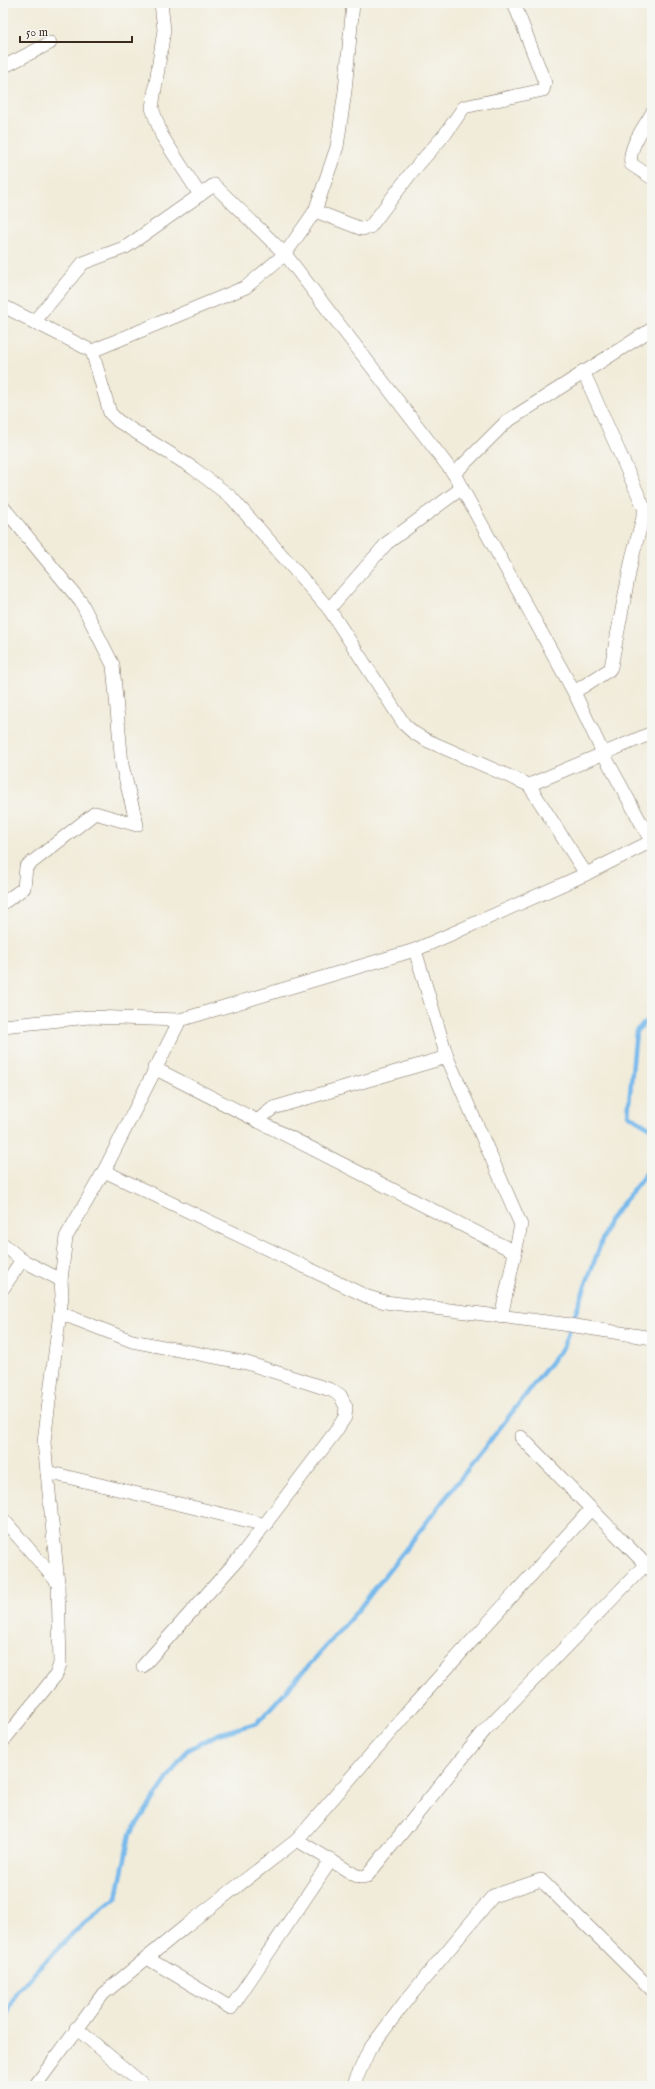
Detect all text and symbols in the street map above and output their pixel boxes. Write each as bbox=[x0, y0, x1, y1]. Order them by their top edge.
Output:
scale bar bbox=[20, 18, 132, 44]
text: 50 m bbox=[26, 25, 48, 40]

